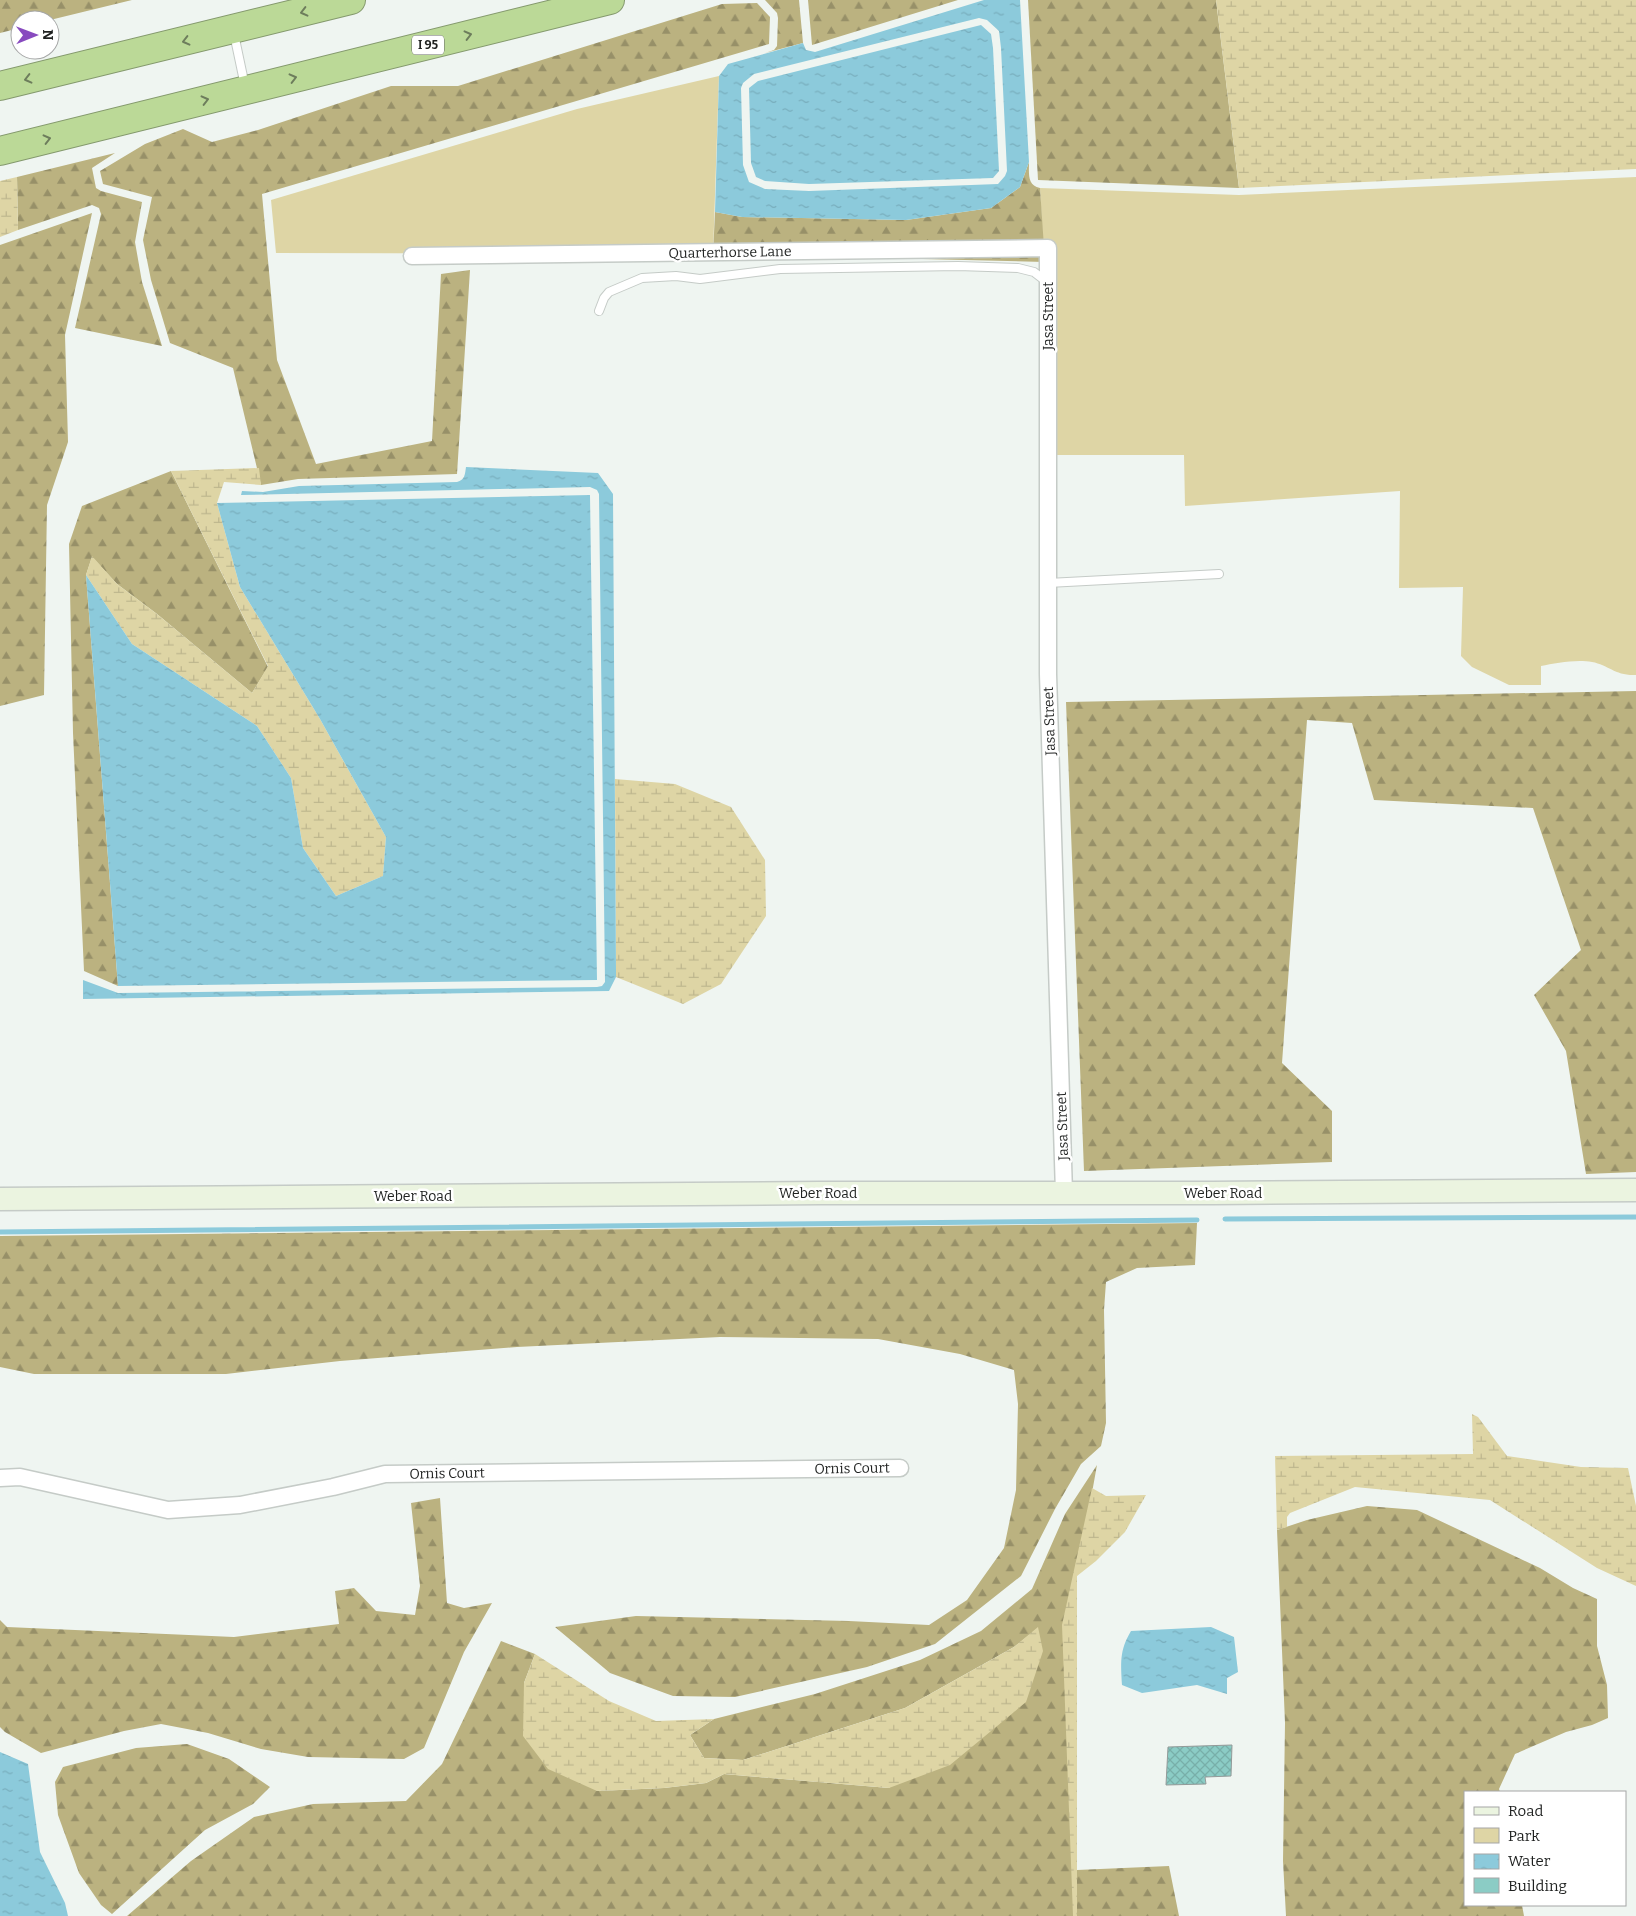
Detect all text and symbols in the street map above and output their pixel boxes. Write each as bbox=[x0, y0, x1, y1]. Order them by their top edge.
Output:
one-way arrow bbox=[299, 6, 308, 17]
north arrow bbox=[10, 10, 60, 60]
text: N bbox=[39, 29, 56, 41]
one-way arrow bbox=[463, 30, 472, 41]
one-way arrow bbox=[181, 35, 190, 46]
road number: I 95 bbox=[412, 36, 444, 54]
one-way arrow bbox=[289, 73, 298, 84]
one-way arrow bbox=[24, 74, 32, 84]
one-way arrow bbox=[201, 95, 210, 106]
one-way arrow bbox=[43, 134, 52, 145]
street label: Quarterhorse Lane bbox=[668, 243, 792, 262]
street label: Jasa Street bbox=[1040, 282, 1057, 351]
street label: Jasa Street bbox=[1040, 686, 1059, 757]
street label: Jasa Street bbox=[1053, 1091, 1072, 1162]
street label: Weber Road bbox=[779, 1185, 857, 1202]
street label: Weber Road bbox=[1184, 1185, 1262, 1202]
street label: Weber Road bbox=[374, 1188, 452, 1205]
street label: Ornis Court bbox=[814, 1459, 890, 1478]
street label: Ornis Court bbox=[409, 1464, 485, 1483]
legend bbox=[1464, 1791, 1626, 1906]
text: Road bbox=[1508, 1802, 1543, 1820]
text: Park bbox=[1508, 1827, 1540, 1845]
text: Water bbox=[1508, 1852, 1551, 1870]
text: Building bbox=[1508, 1877, 1567, 1895]

